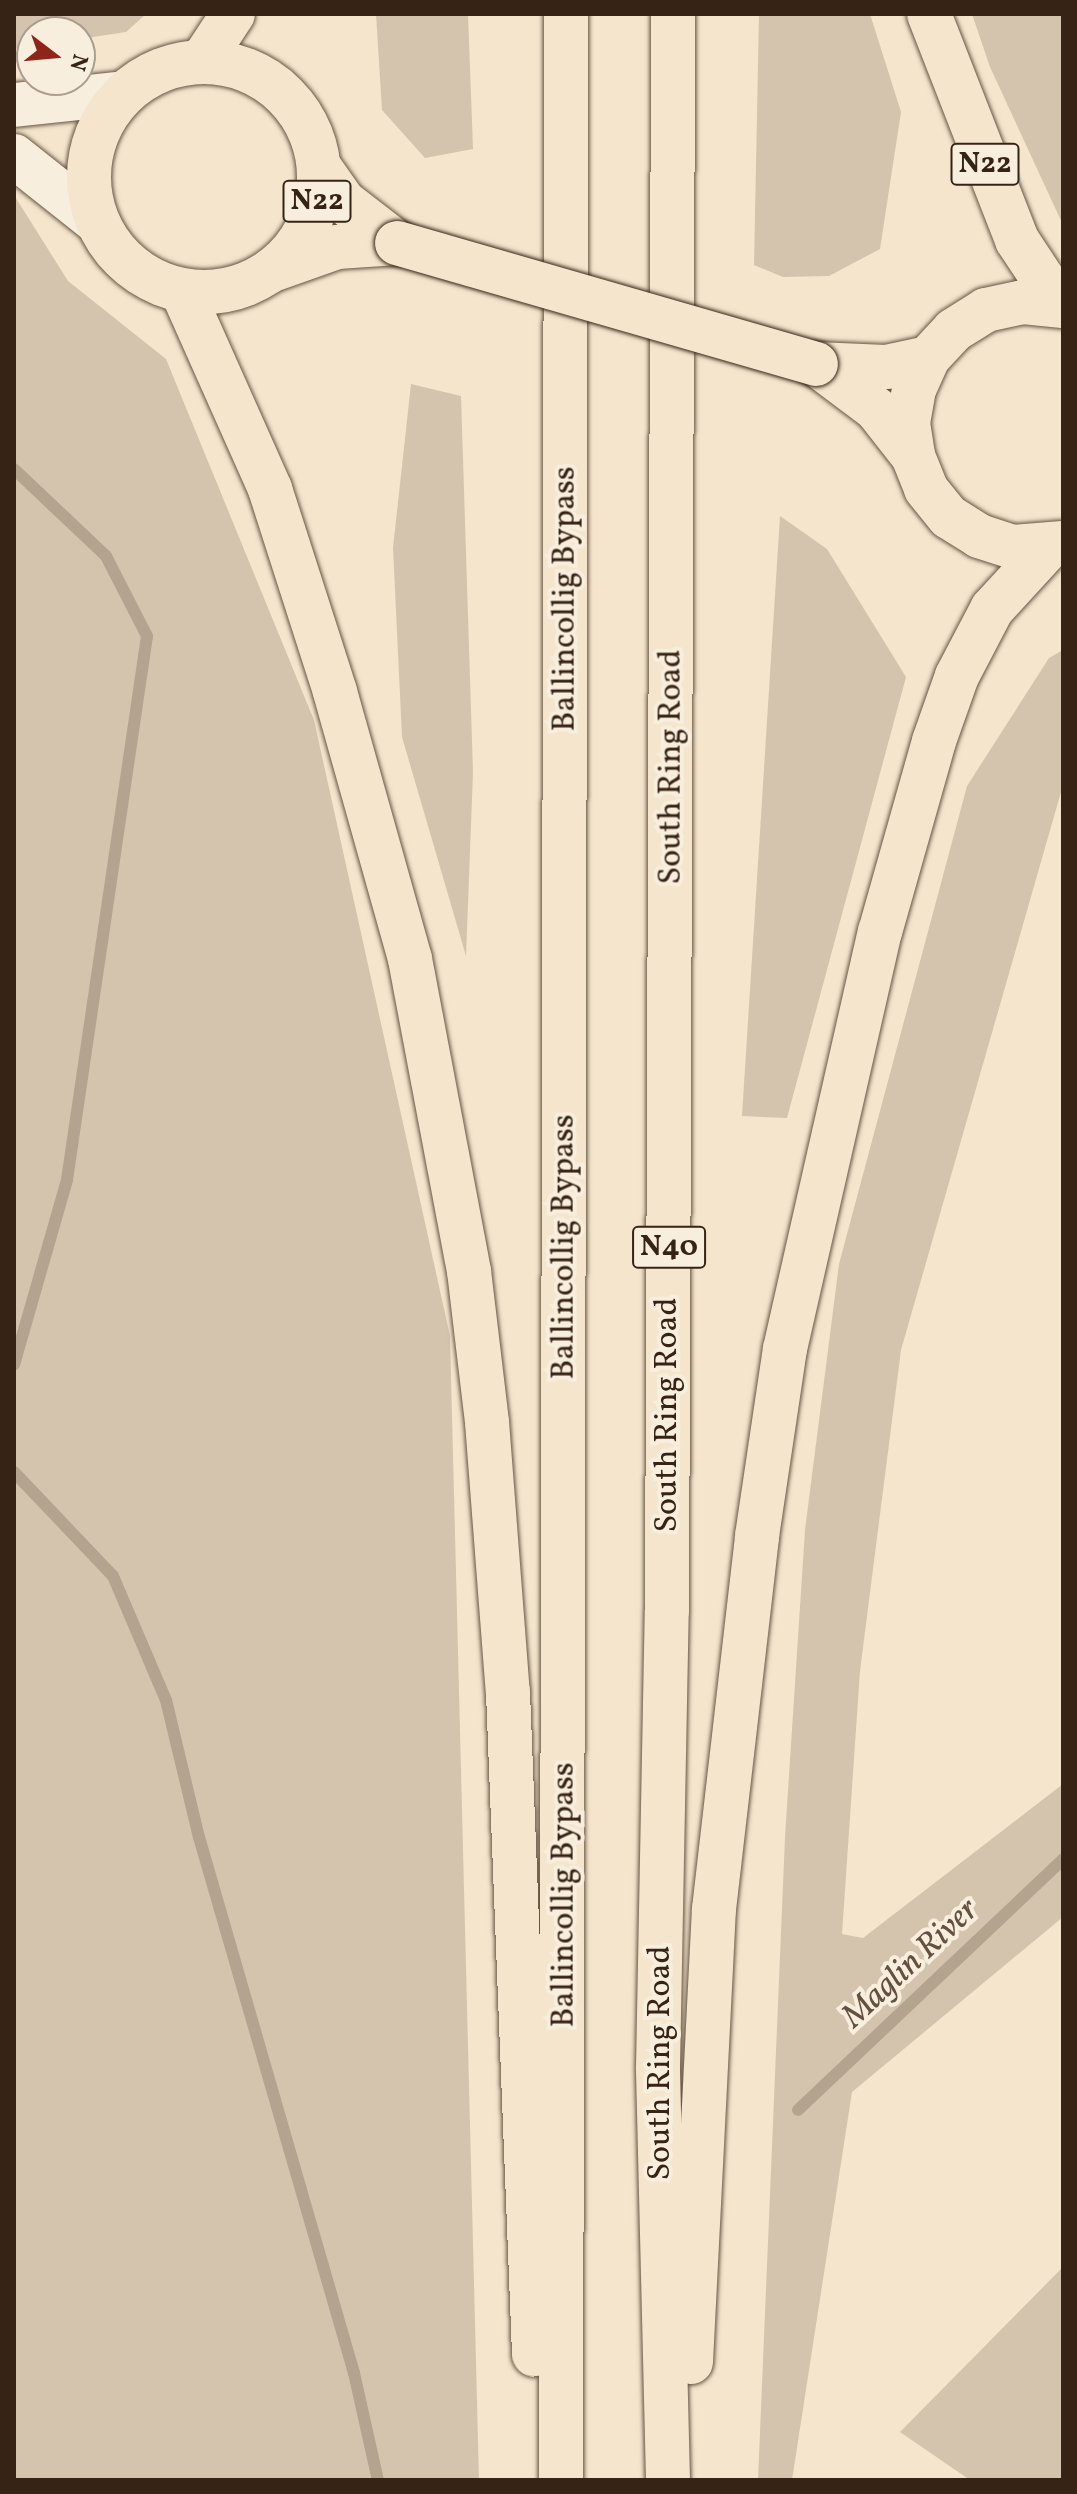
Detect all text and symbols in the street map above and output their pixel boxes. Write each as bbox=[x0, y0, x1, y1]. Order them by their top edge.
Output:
north arrow bbox=[16, 16, 96, 96]
text: N bbox=[61, 50, 95, 74]
road number: N22 bbox=[949, 138, 1021, 190]
road number: N22 bbox=[281, 175, 353, 227]
street label: Ballincollig Bypass bbox=[547, 466, 585, 732]
street label: South Ring Road bbox=[653, 649, 691, 885]
street label: Ballincollig Bypass bbox=[546, 1114, 584, 1380]
road number: N40 bbox=[631, 1221, 707, 1273]
street label: South Ring Road bbox=[649, 1297, 687, 1533]
street label: Ballincollig Bypass bbox=[546, 1762, 584, 2028]
water label: Maglin River bbox=[834, 1891, 988, 2037]
street label: South Ring Road bbox=[642, 1945, 680, 2181]

